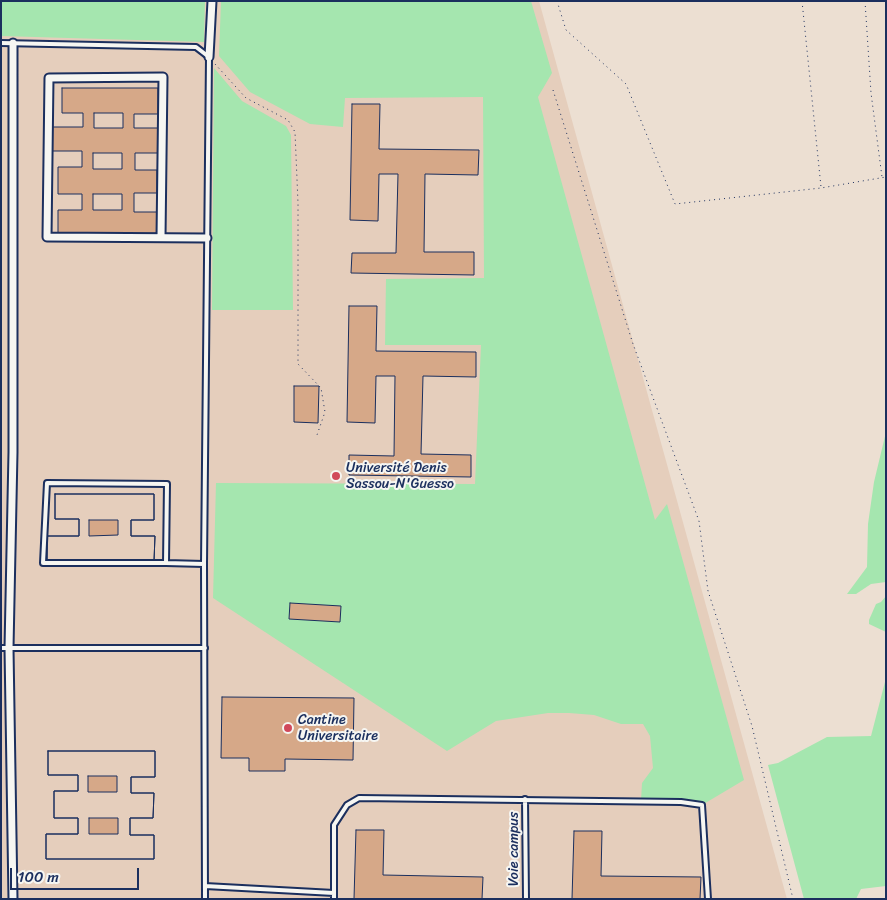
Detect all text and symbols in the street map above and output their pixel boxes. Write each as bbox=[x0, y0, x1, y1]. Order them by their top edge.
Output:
place label: Université Denis Sassou-N'Guesso bbox=[346, 460, 454, 492]
marker: Université Denis Sassou-N'Guesso bbox=[330, 470, 342, 482]
place label: Cantine Universitaire bbox=[298, 712, 378, 744]
marker: Cantine Universitaire bbox=[282, 722, 294, 734]
street label: Voie campus bbox=[506, 812, 522, 886]
scale bar bbox=[12, 858, 141, 890]
text: 100 m bbox=[18, 864, 59, 890]

